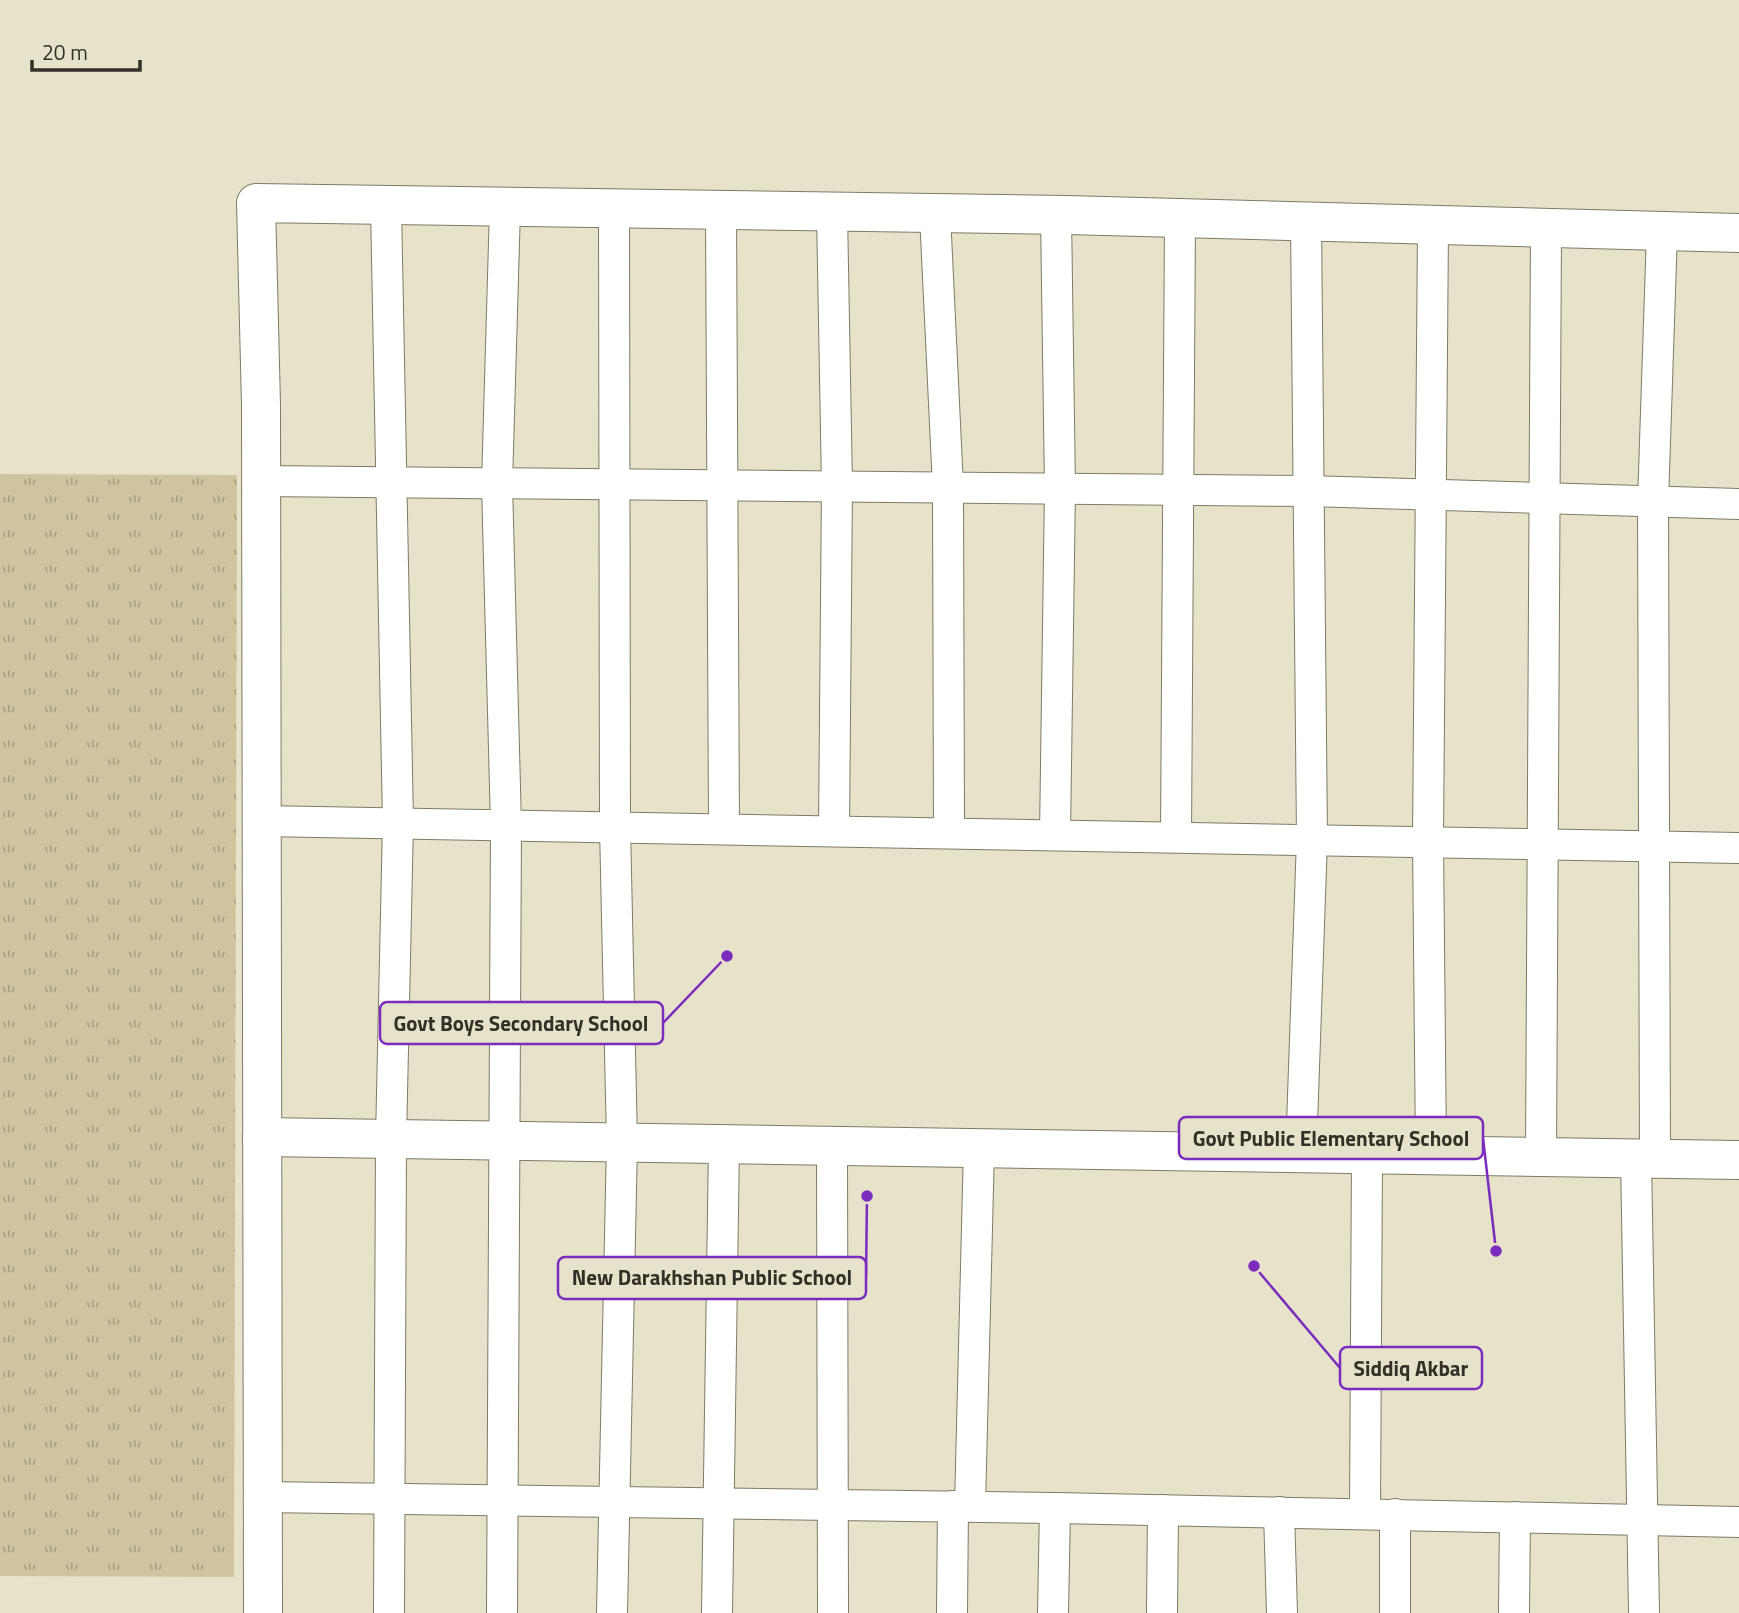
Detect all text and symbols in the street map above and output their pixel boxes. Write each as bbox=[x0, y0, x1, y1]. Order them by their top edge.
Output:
scale bar bbox=[32, 28, 140, 72]
text: 20 m bbox=[42, 36, 88, 68]
callout: Govt Boys Secondary School bbox=[380, 1002, 663, 1044]
text: Govt Boys Secondary School bbox=[393, 1007, 649, 1039]
callout: Govt Public Elementary School bbox=[1179, 1117, 1483, 1159]
text: Govt Public Elementary School bbox=[1193, 1122, 1469, 1154]
callout: New Darakhshan Public School bbox=[558, 1257, 866, 1299]
text: New Darakhshan Public School bbox=[572, 1261, 852, 1293]
callout: Siddiq Akbar bbox=[1340, 1347, 1482, 1389]
text: Siddiq Akbar bbox=[1354, 1352, 1469, 1384]

